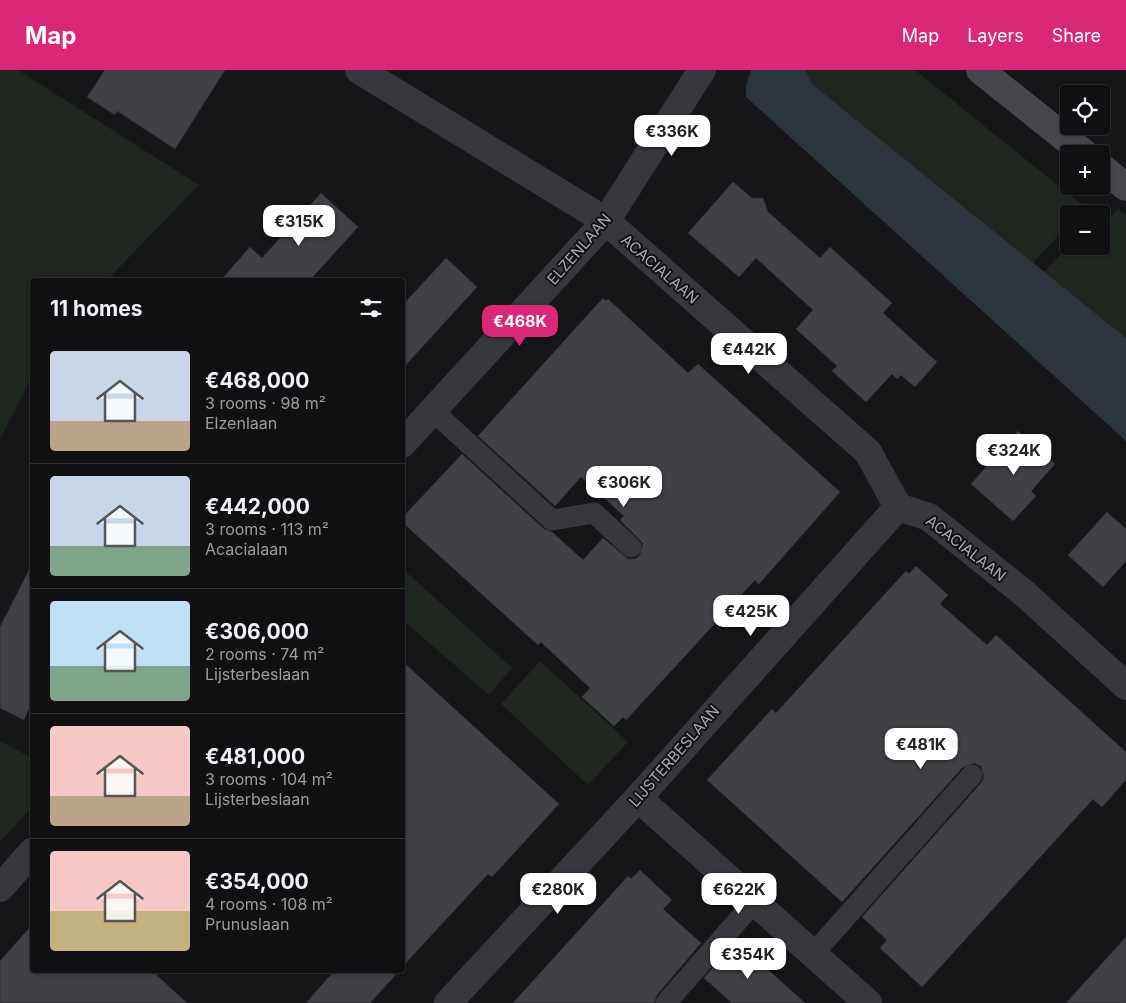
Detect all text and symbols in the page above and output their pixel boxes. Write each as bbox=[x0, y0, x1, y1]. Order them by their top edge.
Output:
text: Map bbox=[25, 21, 76, 50]
text: Map bbox=[902, 25, 939, 46]
text: Layers bbox=[967, 25, 1024, 46]
text: Share bbox=[1052, 25, 1101, 46]
map controls bbox=[1060, 85, 1110, 255]
button: locate bbox=[1060, 85, 1110, 135]
pin: €336K bbox=[637, 114, 707, 157]
text: €336K bbox=[645, 121, 699, 141]
button: + bbox=[1060, 145, 1110, 195]
pin: €315K bbox=[264, 204, 334, 247]
button: − bbox=[1060, 205, 1110, 255]
street label: ELZENLAAN bbox=[543, 210, 615, 288]
text: €315K bbox=[274, 211, 324, 231]
street label: ACACIALAAN bbox=[617, 230, 703, 308]
icon: filters bbox=[357, 294, 385, 322]
text: 11 homes bbox=[50, 296, 142, 321]
pin: €468K bbox=[485, 304, 555, 347]
text: €468K bbox=[493, 311, 547, 331]
pin: €442K bbox=[714, 332, 784, 375]
text: €442K bbox=[722, 339, 776, 359]
text: €468,000 bbox=[205, 368, 309, 393]
icon: home bbox=[90, 371, 150, 431]
text: 3 rooms · 98 m² bbox=[205, 393, 326, 413]
text: Elzenlaan bbox=[205, 413, 277, 433]
pin: €324K bbox=[979, 434, 1049, 476]
text: €324K bbox=[987, 440, 1041, 460]
pin: €306K bbox=[589, 466, 659, 508]
text: €306K bbox=[597, 472, 651, 492]
text: €442,000 bbox=[205, 494, 310, 519]
icon: home bbox=[90, 496, 150, 556]
street label: ACACIALAAN bbox=[922, 511, 1010, 585]
text: 3 rooms · 113 m² bbox=[205, 519, 329, 539]
text: Acacialaan bbox=[205, 539, 288, 559]
pin: €425K bbox=[716, 594, 786, 637]
text: €425K bbox=[724, 601, 778, 621]
text: €306,000 bbox=[205, 619, 309, 644]
icon: home bbox=[90, 621, 150, 681]
text: 2 rooms · 74 m² bbox=[205, 644, 324, 664]
text: Lijsterbeslaan bbox=[205, 664, 310, 684]
street label: LIJSTERBESLAAN bbox=[625, 701, 723, 811]
pin: €481K bbox=[886, 728, 956, 770]
text: €481K bbox=[896, 734, 946, 754]
text: €481,000 bbox=[205, 744, 305, 769]
icon: home bbox=[90, 746, 150, 806]
text: 3 rooms · 104 m² bbox=[205, 769, 333, 789]
text: Lijsterbeslaan bbox=[205, 789, 310, 809]
text: €354,000 bbox=[205, 869, 309, 894]
icon: home bbox=[90, 871, 150, 931]
pin: €280K bbox=[523, 872, 593, 915]
pin: €622K bbox=[704, 872, 774, 915]
text: €280K bbox=[531, 879, 585, 899]
text: €622K bbox=[712, 879, 766, 899]
text: 4 rooms · 108 m² bbox=[205, 894, 333, 914]
text: Prunuslaan bbox=[205, 914, 289, 934]
pin: €354K bbox=[713, 938, 783, 980]
text: €354K bbox=[721, 944, 775, 964]

